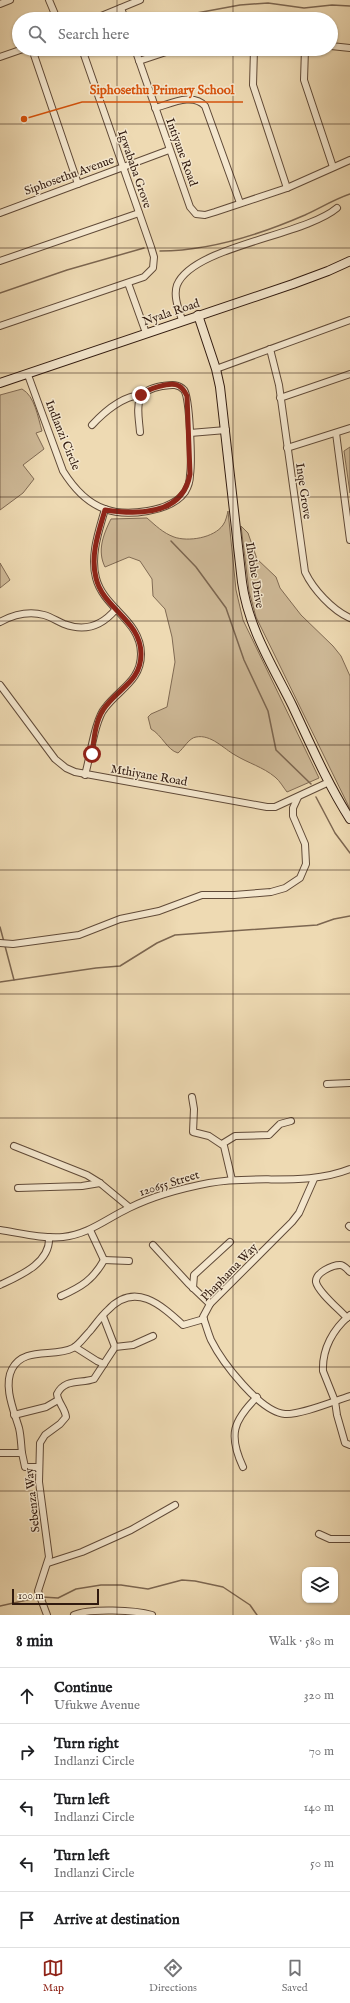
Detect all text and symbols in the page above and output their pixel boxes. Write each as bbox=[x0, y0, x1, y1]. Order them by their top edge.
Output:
search box bbox=[12, 12, 338, 56]
icon: search bbox=[26, 23, 48, 45]
text: Search here bbox=[58, 25, 129, 44]
callout: Siphosethu Primary School bbox=[82, 77, 243, 102]
text: Siphosethu Primary School bbox=[90, 82, 235, 99]
street label: Intiyane Road bbox=[162, 116, 201, 189]
street label: Igwababa Grove bbox=[114, 128, 155, 211]
street label: Siphosethu Avenue bbox=[22, 152, 117, 200]
street label: Nyala Road bbox=[141, 296, 202, 329]
route end bbox=[132, 386, 150, 404]
street label: Indlanzi Circle bbox=[42, 398, 84, 473]
street label: Inqe Grove bbox=[291, 462, 315, 521]
street label: Ihobhe Drive bbox=[242, 541, 267, 610]
route start bbox=[83, 745, 101, 763]
street label: Mthiyane Road bbox=[109, 761, 189, 790]
street label: 120655 Street bbox=[137, 1167, 201, 1200]
street label: Phaphama Way bbox=[198, 1240, 262, 1305]
street label: Sebenza Way bbox=[22, 1467, 43, 1533]
map controls bbox=[302, 1567, 338, 1603]
button: layers bbox=[302, 1567, 338, 1603]
scale bar bbox=[12, 1587, 99, 1606]
text: 100 m bbox=[18, 1589, 44, 1603]
text: 8 min bbox=[16, 1631, 53, 1652]
text: Walk · 580 m bbox=[269, 1633, 334, 1650]
text: Continue bbox=[54, 1678, 112, 1697]
icon: ahead bbox=[16, 1685, 38, 1707]
text: 320 m bbox=[304, 1687, 334, 1704]
text: Ufukwe Avenue bbox=[54, 1697, 140, 1714]
text: Turn right bbox=[54, 1734, 119, 1753]
icon: right bbox=[16, 1741, 38, 1763]
text: 70 m bbox=[309, 1743, 334, 1760]
text: Indlanzi Circle bbox=[54, 1753, 134, 1770]
text: Turn left bbox=[54, 1790, 110, 1809]
icon: left bbox=[16, 1797, 38, 1819]
text: 140 m bbox=[304, 1799, 334, 1816]
text: Indlanzi Circle bbox=[54, 1809, 134, 1826]
text: Turn left bbox=[54, 1846, 110, 1865]
icon: left bbox=[16, 1853, 38, 1875]
text: 50 m bbox=[310, 1855, 334, 1872]
text: Indlanzi Circle bbox=[54, 1865, 134, 1882]
icon: arrive bbox=[16, 1909, 38, 1931]
text: Arrive at destination bbox=[54, 1910, 180, 1929]
tab: Map bbox=[42, 1957, 64, 1995]
tab: Directions bbox=[149, 1957, 197, 1995]
tab: Saved bbox=[282, 1957, 308, 1995]

